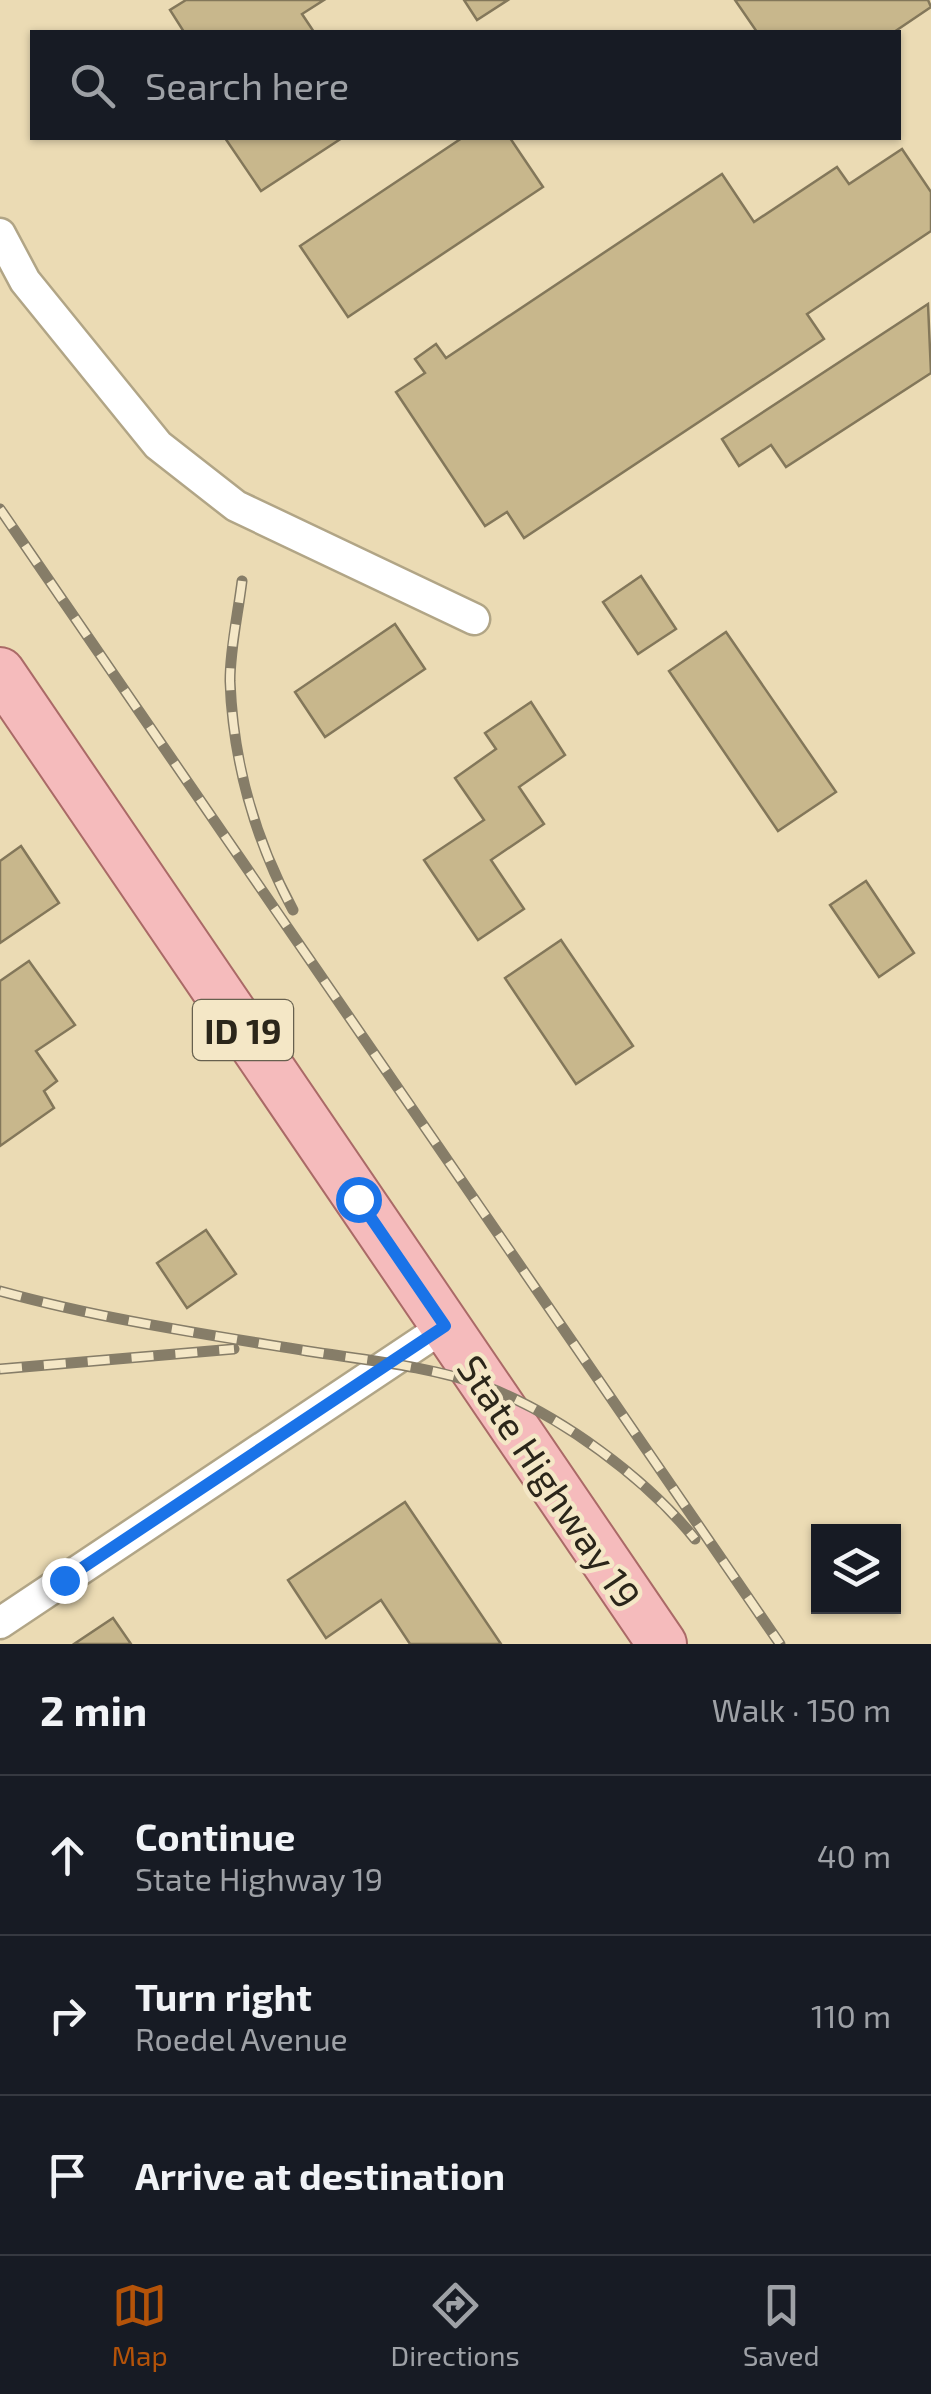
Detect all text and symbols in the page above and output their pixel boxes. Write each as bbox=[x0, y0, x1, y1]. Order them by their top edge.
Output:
search box bbox=[30, 30, 901, 140]
icon: search bbox=[65, 58, 120, 113]
text: Search here bbox=[145, 62, 349, 108]
road number: ID 19 bbox=[193, 1000, 293, 1060]
route start bbox=[336, 1177, 382, 1223]
street label: State Highway 19 bbox=[449, 1346, 651, 1616]
map controls bbox=[811, 1524, 901, 1614]
button: layers bbox=[811, 1524, 901, 1614]
route end bbox=[42, 1558, 88, 1604]
text: 2 min bbox=[40, 1684, 147, 1734]
text: Walk · 150 m bbox=[712, 1690, 891, 1728]
text: Continue bbox=[135, 1813, 295, 1859]
icon: ahead bbox=[40, 1828, 95, 1883]
text: 40 m bbox=[817, 1836, 891, 1874]
text: State Highway 19 bbox=[135, 1859, 383, 1897]
text: Turn right bbox=[135, 1973, 312, 2019]
icon: right bbox=[40, 1988, 95, 2043]
text: 110 m bbox=[811, 1996, 891, 2034]
text: Roedel Avenue bbox=[135, 2019, 348, 2057]
icon: arrive bbox=[40, 2148, 95, 2203]
text: Arrive at destination bbox=[135, 2152, 505, 2198]
tab: Map bbox=[111, 2278, 168, 2372]
tab: Directions bbox=[391, 2278, 520, 2372]
tab: Saved bbox=[743, 2278, 820, 2372]

